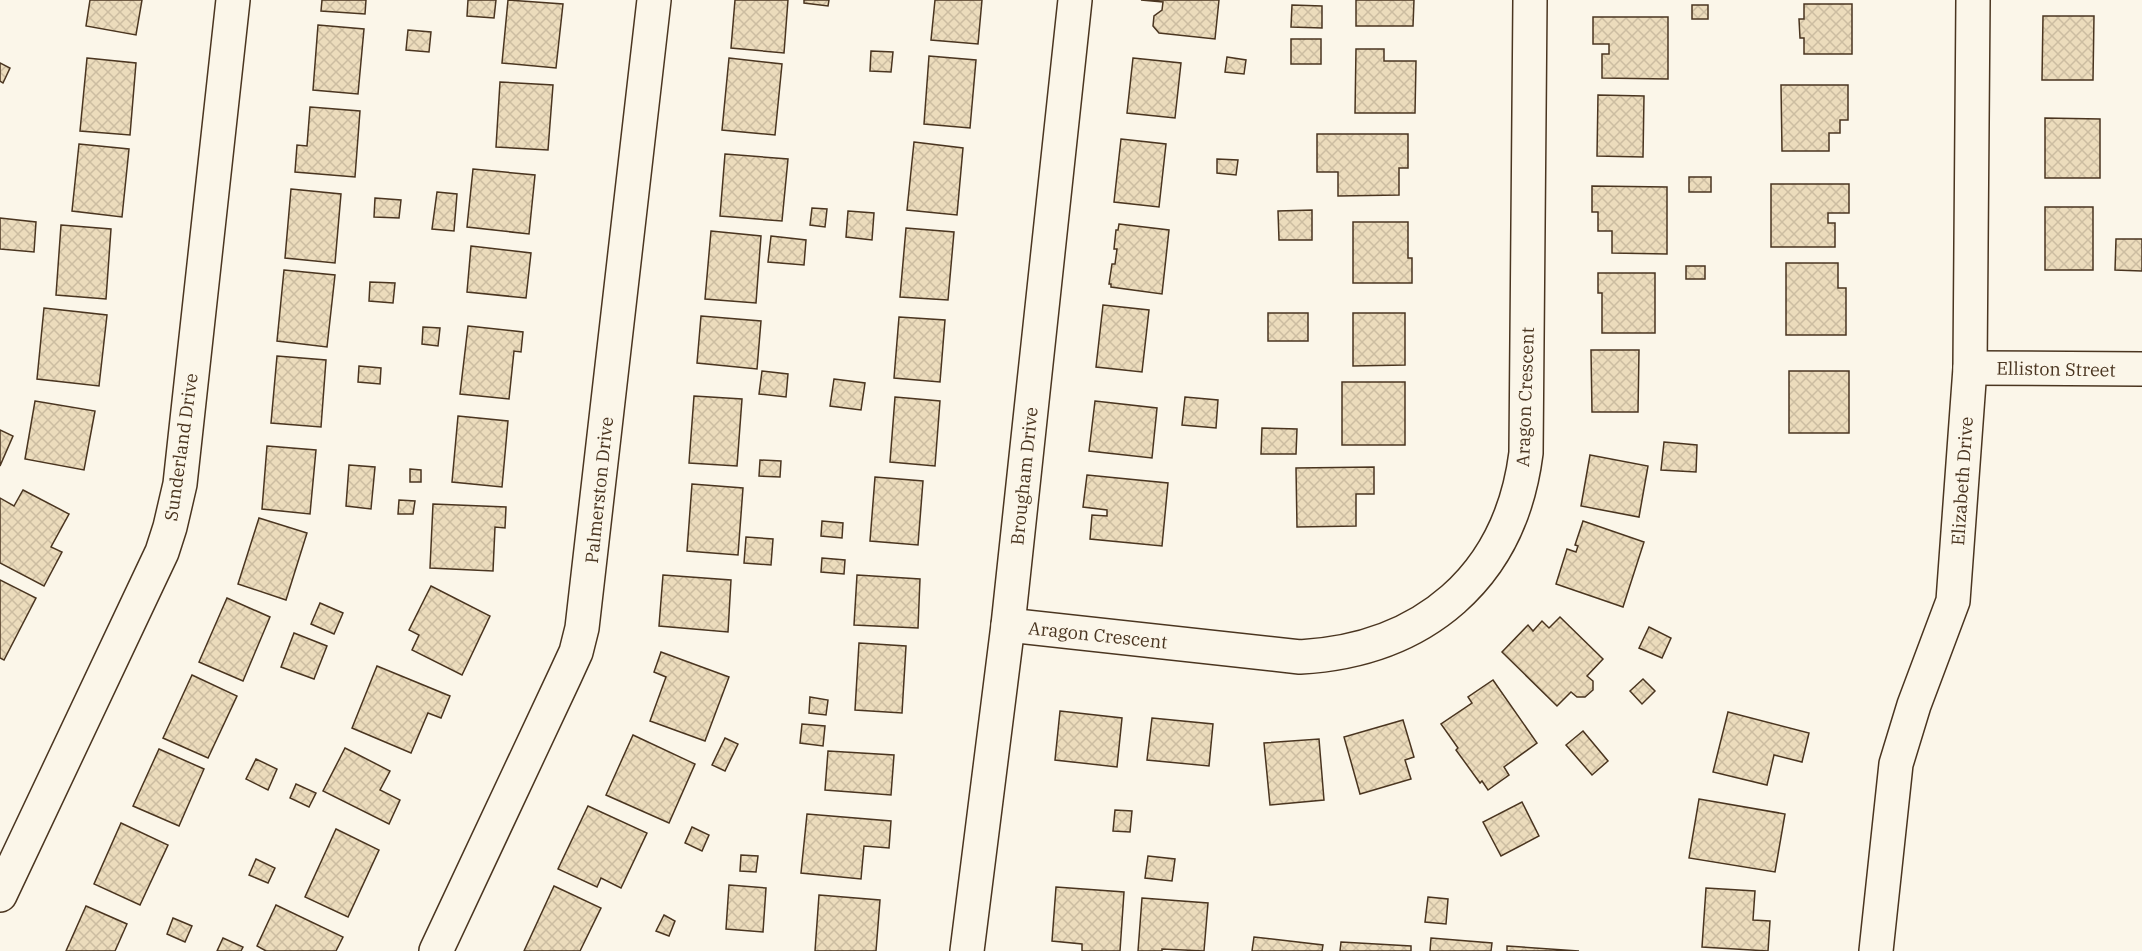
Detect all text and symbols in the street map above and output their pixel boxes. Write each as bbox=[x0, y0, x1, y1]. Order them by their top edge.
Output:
street label: Aragon Crescent bbox=[1511, 327, 1539, 467]
street label: Elliston Street bbox=[1996, 356, 2116, 382]
street label: Sunderland Drive bbox=[159, 372, 203, 522]
street label: Brougham Drive bbox=[1005, 406, 1043, 546]
street label: Palmerston Drive bbox=[580, 416, 618, 564]
street label: Elizabeth Drive bbox=[1946, 416, 1978, 546]
street label: Aragon Crescent bbox=[1027, 616, 1169, 654]

